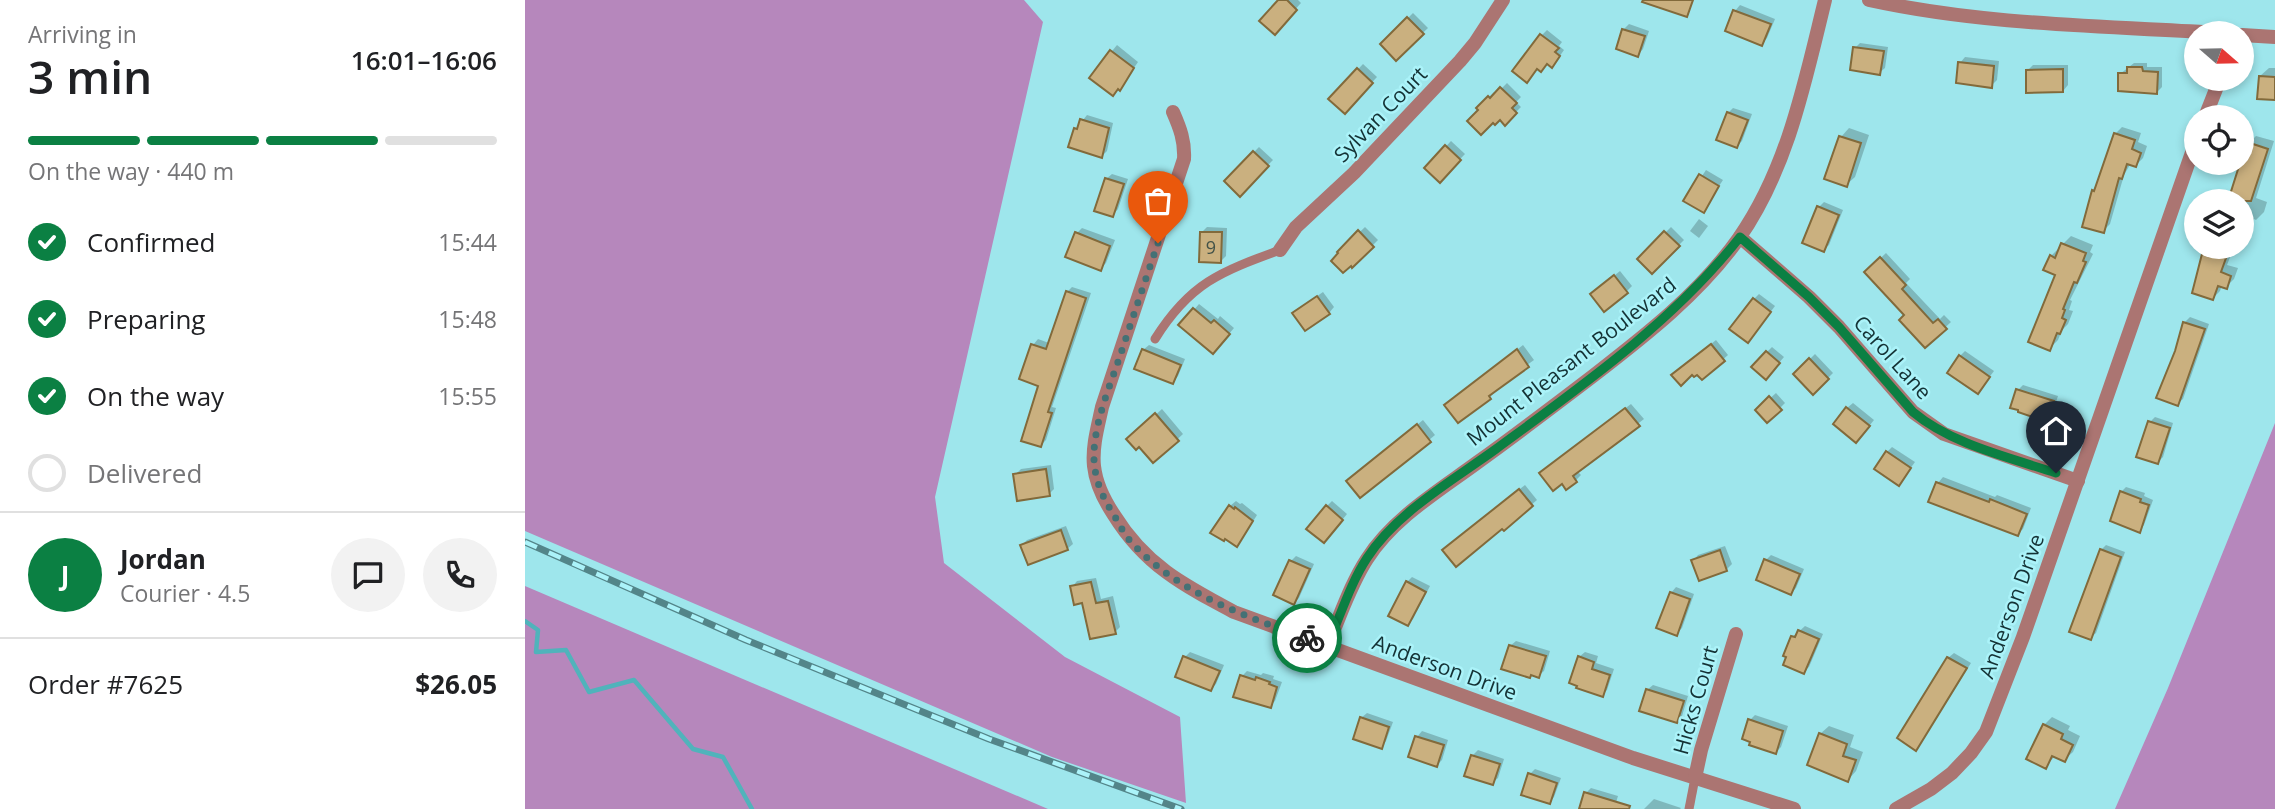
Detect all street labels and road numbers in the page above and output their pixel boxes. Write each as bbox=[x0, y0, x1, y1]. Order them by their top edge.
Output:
street label: Sylvan Court bbox=[1327, 60, 1433, 168]
street label: Mount Pleasant Boulevard bbox=[1460, 270, 1682, 452]
street label: Carol Lane bbox=[1848, 309, 1938, 405]
street label: Anderson Drive bbox=[1972, 530, 2050, 682]
street label: Anderson Drive bbox=[1369, 628, 1521, 706]
street label: Hicks Court bbox=[1666, 642, 1724, 758]

